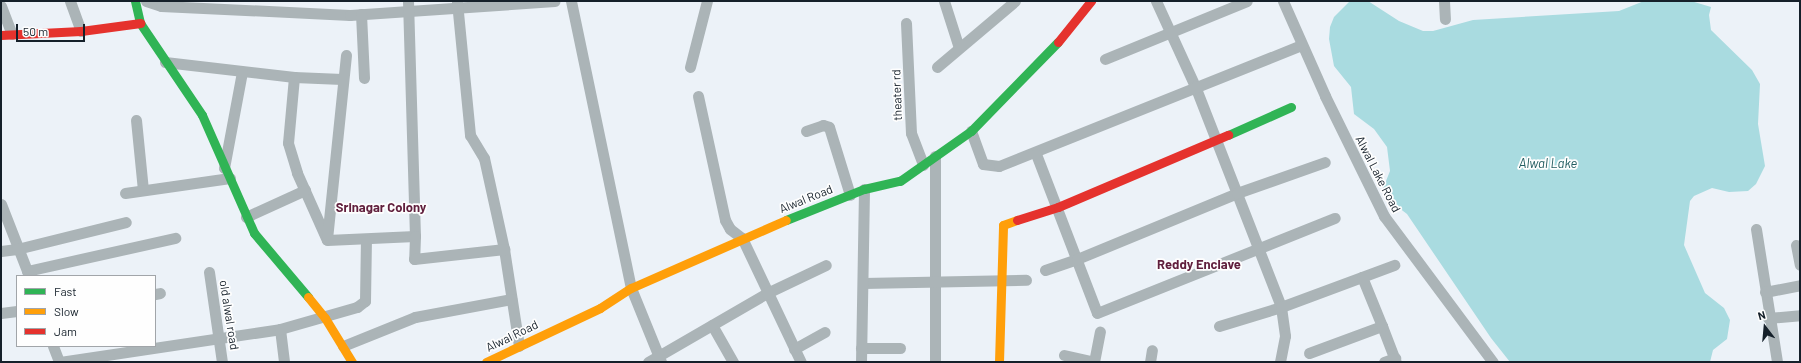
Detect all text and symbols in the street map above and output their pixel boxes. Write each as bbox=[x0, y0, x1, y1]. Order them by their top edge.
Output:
scale bar bbox=[18, 16, 87, 42]
text: 50 m bbox=[23, 24, 48, 38]
street label: theater rd bbox=[889, 69, 905, 121]
street label: Alwal Lake Road bbox=[1353, 133, 1403, 215]
water label: Alwal Lake bbox=[1519, 155, 1577, 171]
street label: Alwal Road bbox=[777, 182, 835, 216]
district label: Srinagar Colony bbox=[336, 199, 426, 215]
district label: Reddy Enclave bbox=[1157, 256, 1241, 272]
legend bbox=[16, 275, 156, 347]
street label: old alwal road bbox=[216, 279, 242, 351]
text: Fast bbox=[54, 284, 77, 298]
text: Slow bbox=[54, 304, 79, 318]
north arrow bbox=[1745, 307, 1785, 347]
text: N bbox=[1756, 308, 1767, 322]
street label: Alwal Road bbox=[484, 317, 540, 355]
text: Jam bbox=[54, 324, 77, 338]

